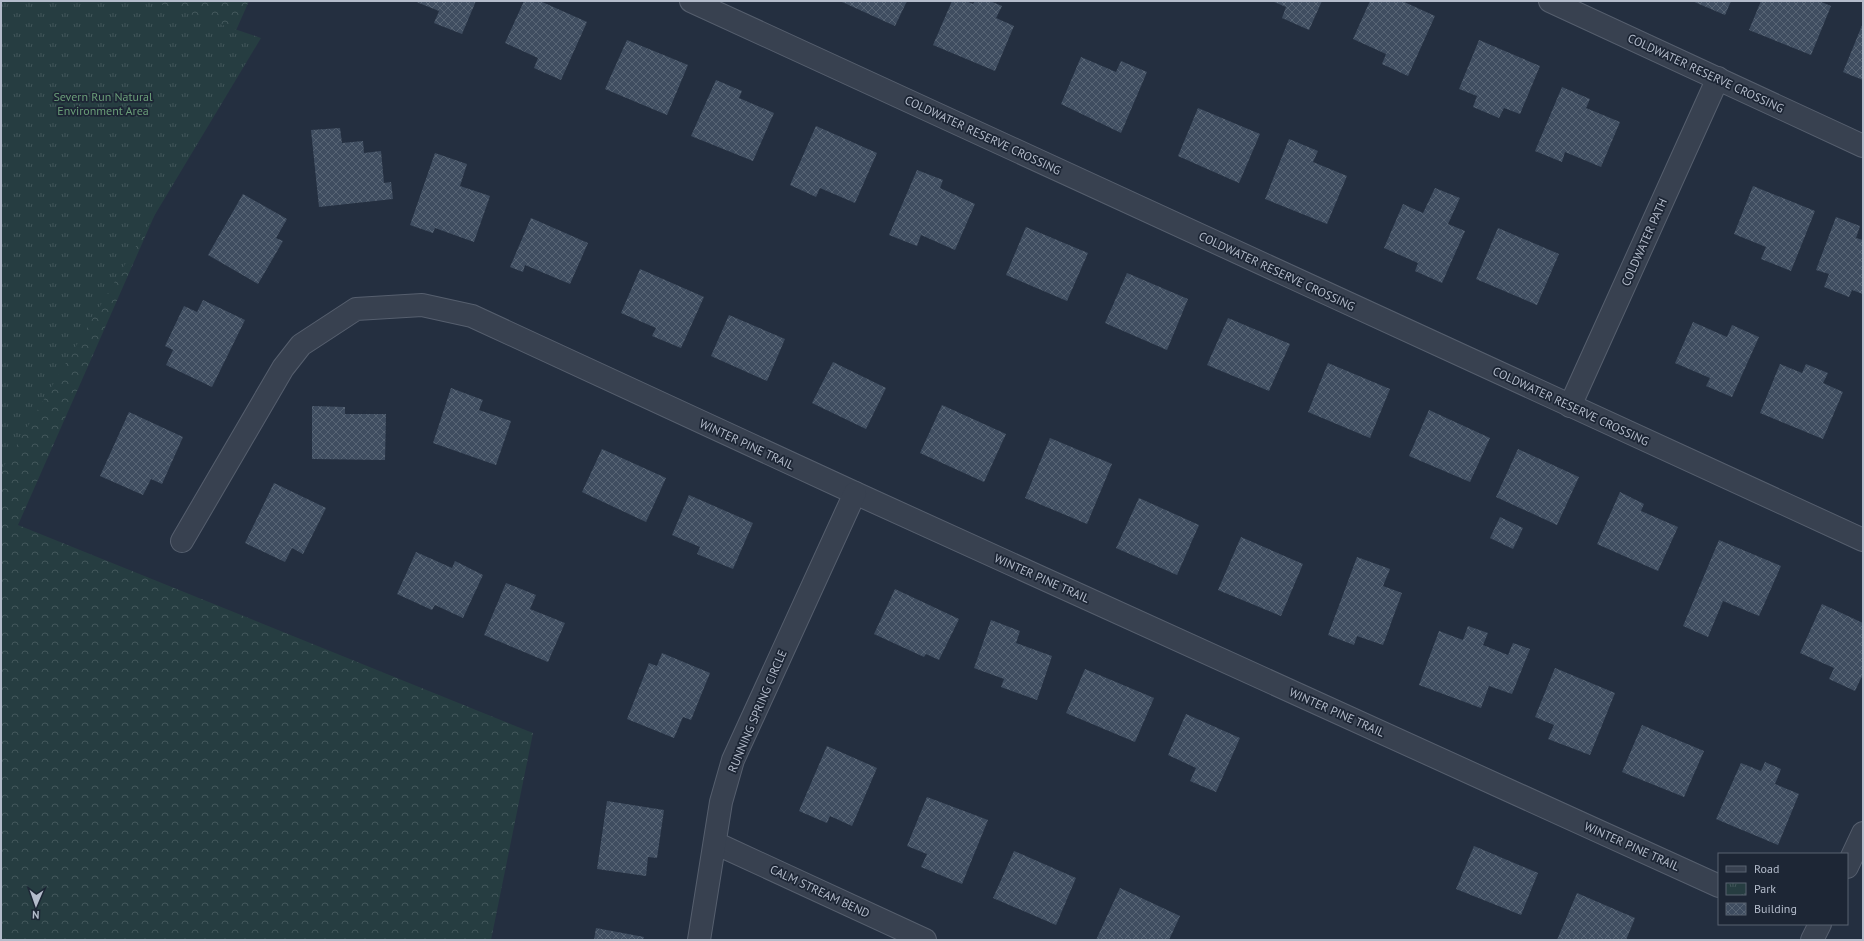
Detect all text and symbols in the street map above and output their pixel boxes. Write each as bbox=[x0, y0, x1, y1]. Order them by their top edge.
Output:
street label: COLDWATER RESERVE CROSSING bbox=[1626, 30, 1786, 116]
park label: Severn Run Natural Environment Area bbox=[53, 89, 153, 118]
street label: COLDWATER RESERVE CROSSING bbox=[903, 92, 1063, 178]
street label: COLDWATER PATH bbox=[1618, 196, 1670, 288]
street label: COLDWATER RESERVE CROSSING bbox=[1197, 228, 1357, 314]
street label: COLDWATER RESERVE CROSSING bbox=[1491, 363, 1651, 449]
street label: WINTER PINE TRAIL bbox=[697, 416, 797, 472]
street label: WINTER PINE TRAIL bbox=[992, 550, 1092, 606]
street label: RUNNING SPRING CIRCLE bbox=[724, 647, 790, 775]
street label: WINTER PINE TRAIL bbox=[1287, 684, 1387, 740]
street label: WINTER PINE TRAIL bbox=[1582, 818, 1682, 874]
legend bbox=[1718, 853, 1848, 925]
street label: CALM STREAM BEND bbox=[768, 861, 872, 921]
text: Road bbox=[1754, 861, 1779, 876]
text: Park bbox=[1754, 881, 1776, 896]
north arrow bbox=[16, 885, 56, 925]
text: Building bbox=[1754, 901, 1797, 916]
text: N bbox=[32, 908, 40, 922]

